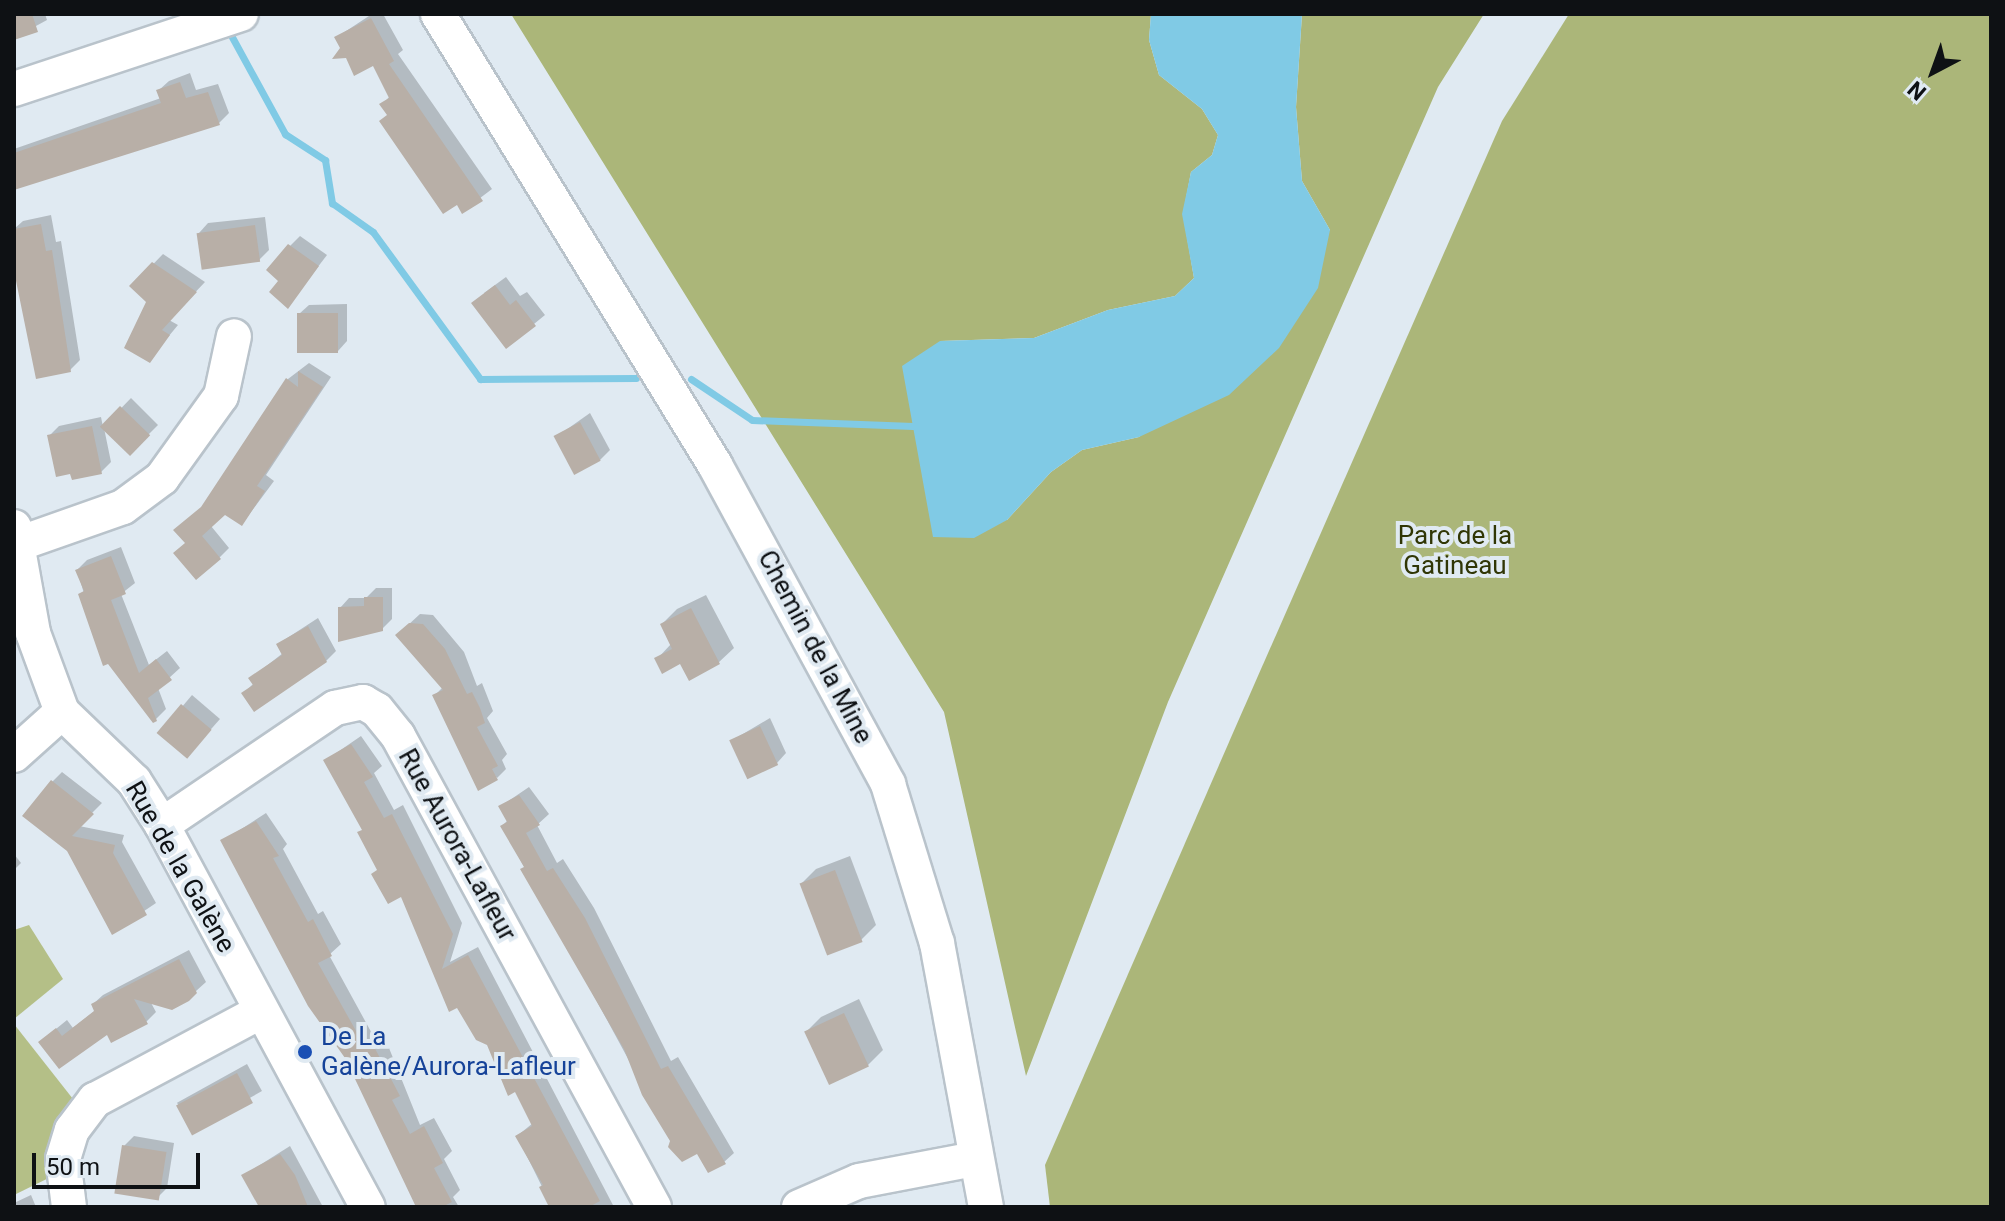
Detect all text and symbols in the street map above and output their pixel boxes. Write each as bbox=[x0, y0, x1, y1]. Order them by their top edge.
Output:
north arrow bbox=[1893, 32, 1973, 112]
text: N bbox=[1903, 76, 1931, 105]
park label: Parc de la Gatineau bbox=[1398, 520, 1512, 582]
street label: Chemin de la Mine bbox=[751, 545, 879, 749]
street label: Rue Aurora-Lafleur bbox=[391, 744, 523, 946]
street label: Rue de la Galène bbox=[118, 776, 242, 958]
place label: De La Galène/Aurora-Lafleur bbox=[321, 1021, 576, 1082]
marker: De La Galène/Aurora-Lafleur bbox=[296, 1043, 314, 1061]
scale bar bbox=[36, 1137, 204, 1187]
text: 50 m bbox=[46, 1153, 100, 1181]

